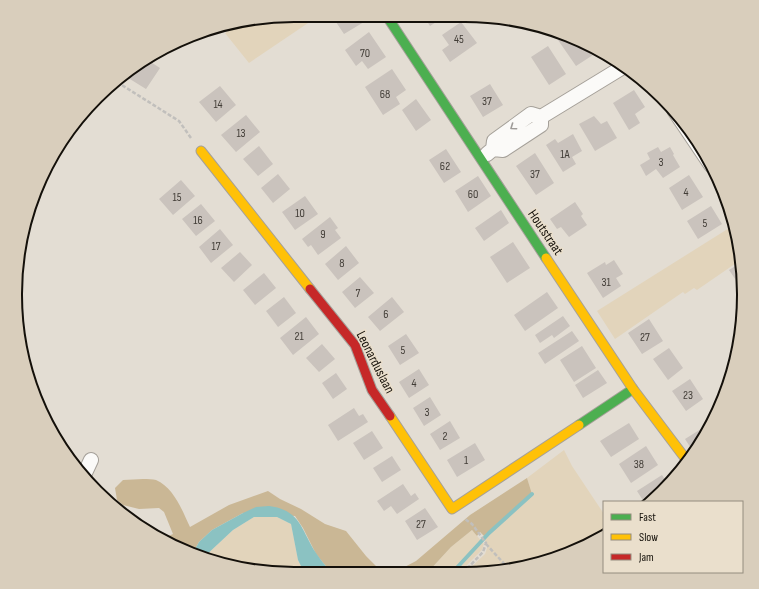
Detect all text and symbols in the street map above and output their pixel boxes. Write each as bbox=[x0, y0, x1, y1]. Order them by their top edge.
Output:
house number: 45 bbox=[454, 32, 464, 47]
house number: 70 bbox=[360, 46, 370, 61]
house number: 68 bbox=[380, 87, 390, 102]
house number: 37 bbox=[482, 94, 492, 109]
house number: 14 bbox=[213, 97, 223, 112]
one-way arrow bbox=[510, 122, 517, 130]
house number: 13 bbox=[236, 126, 246, 141]
house number: 1A bbox=[560, 147, 571, 162]
house number: 3 bbox=[658, 155, 664, 170]
house number: 62 bbox=[440, 159, 450, 174]
house number: 37 bbox=[530, 167, 540, 182]
house number: 4 bbox=[683, 185, 689, 200]
house number: 60 bbox=[468, 187, 478, 202]
house number: 15 bbox=[172, 190, 182, 205]
house number: 10 bbox=[295, 206, 305, 221]
street label: Houtstraat bbox=[524, 206, 567, 258]
house number: 16 bbox=[193, 213, 203, 228]
house number: 5 bbox=[703, 216, 708, 231]
house number: 9 bbox=[320, 227, 326, 242]
house number: 17 bbox=[212, 239, 221, 254]
house number: 8 bbox=[339, 256, 345, 271]
house number: 31 bbox=[601, 275, 611, 290]
house number: 7 bbox=[356, 286, 361, 301]
house number: 6 bbox=[383, 307, 389, 322]
street label: Leonarduslaan bbox=[353, 328, 399, 396]
house number: 21 bbox=[294, 329, 304, 344]
house number: 27 bbox=[640, 330, 650, 345]
house number: 5 bbox=[401, 343, 406, 358]
house number: 4 bbox=[411, 376, 417, 391]
house number: 23 bbox=[683, 388, 693, 403]
house number: 3 bbox=[424, 405, 430, 420]
house number: 2 bbox=[443, 429, 448, 444]
house number: 1 bbox=[464, 453, 469, 468]
house number: 38 bbox=[634, 457, 644, 472]
legend bbox=[603, 501, 743, 573]
text: Fast bbox=[639, 510, 656, 525]
house number: 27 bbox=[416, 517, 426, 532]
text: Slow bbox=[639, 530, 658, 545]
text: Jam bbox=[638, 550, 654, 565]

